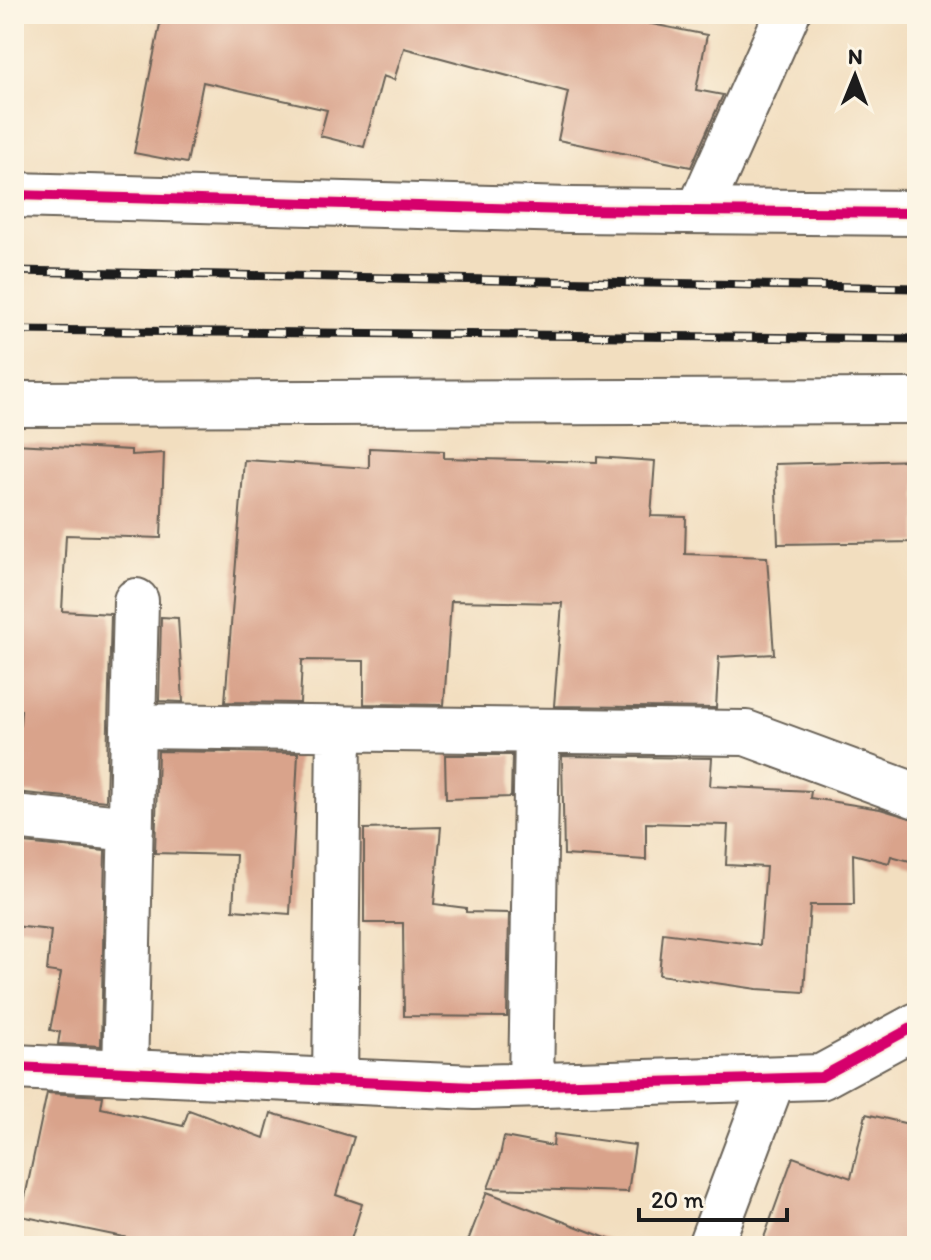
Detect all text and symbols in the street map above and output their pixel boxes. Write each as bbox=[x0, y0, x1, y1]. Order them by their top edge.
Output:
north arrow bbox=[815, 36, 895, 116]
text: N bbox=[848, 43, 863, 70]
scale bar bbox=[639, 1172, 787, 1222]
text: 20 m bbox=[651, 1185, 704, 1214]

